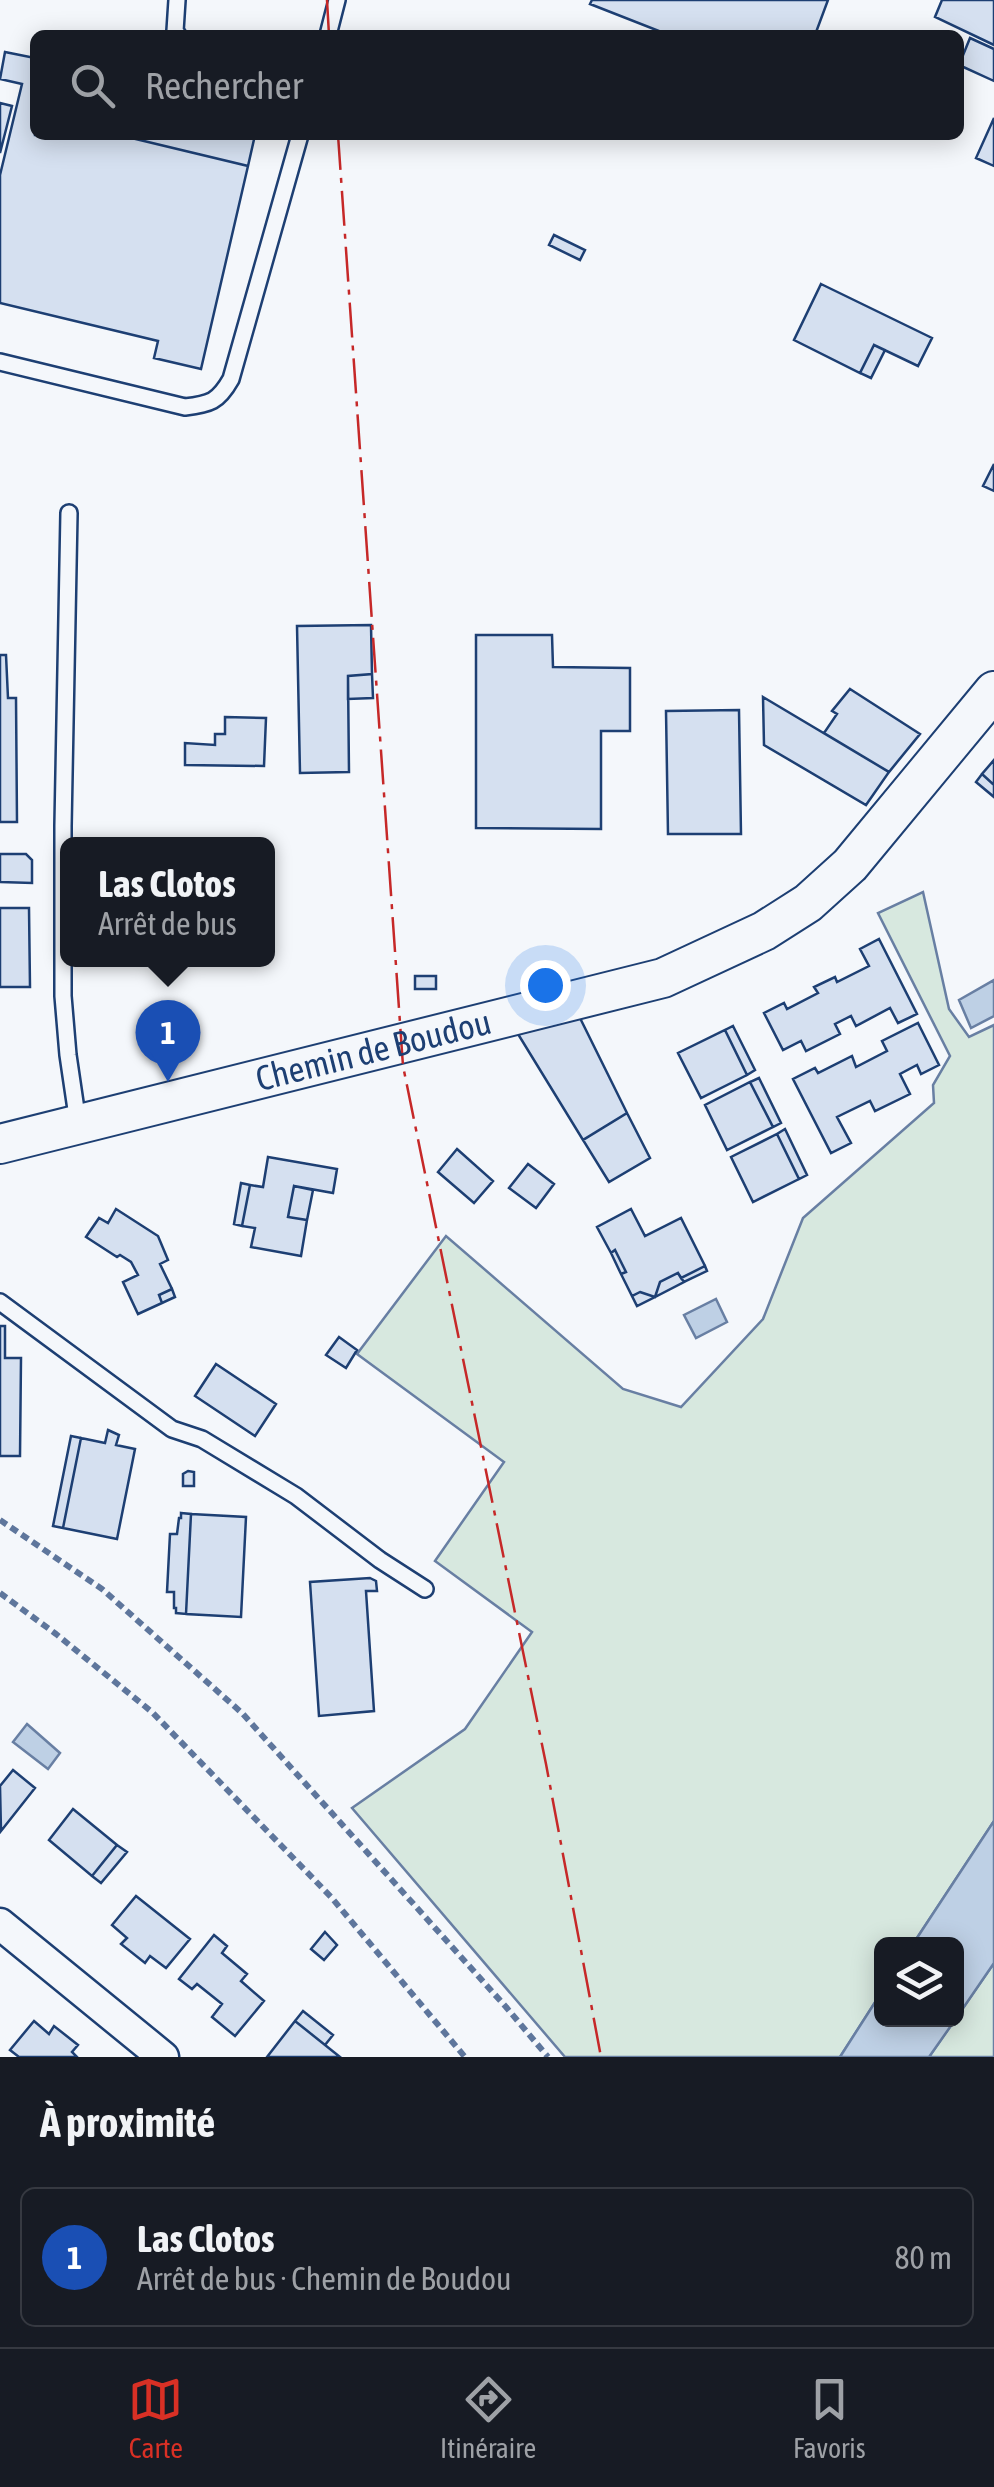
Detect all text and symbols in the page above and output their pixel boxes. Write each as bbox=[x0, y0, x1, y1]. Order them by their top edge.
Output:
search box bbox=[30, 30, 964, 140]
icon: search bbox=[65, 58, 120, 113]
text: Rechercher bbox=[145, 64, 303, 107]
popup bbox=[60, 837, 275, 967]
text: Las Clotos bbox=[98, 862, 236, 905]
text: Arrêt de bus bbox=[98, 905, 237, 942]
your location bbox=[520, 960, 571, 1011]
pin: 1 bbox=[136, 1000, 200, 1082]
street label: Chemin de Boudou bbox=[252, 1001, 495, 1098]
map controls bbox=[874, 1937, 964, 2027]
button: layers bbox=[874, 1937, 964, 2027]
text: À proximité bbox=[40, 2098, 215, 2146]
text: Las Clotos bbox=[137, 2217, 274, 2260]
text: 1 bbox=[67, 2239, 82, 2276]
text: 80 m bbox=[894, 2239, 952, 2276]
text: Arrêt de bus · Chemin de Boudou bbox=[137, 2260, 511, 2297]
tab: Carte bbox=[128, 2372, 183, 2464]
tab: Itinéraire bbox=[440, 2372, 536, 2464]
tab: Favoris bbox=[793, 2372, 866, 2464]

